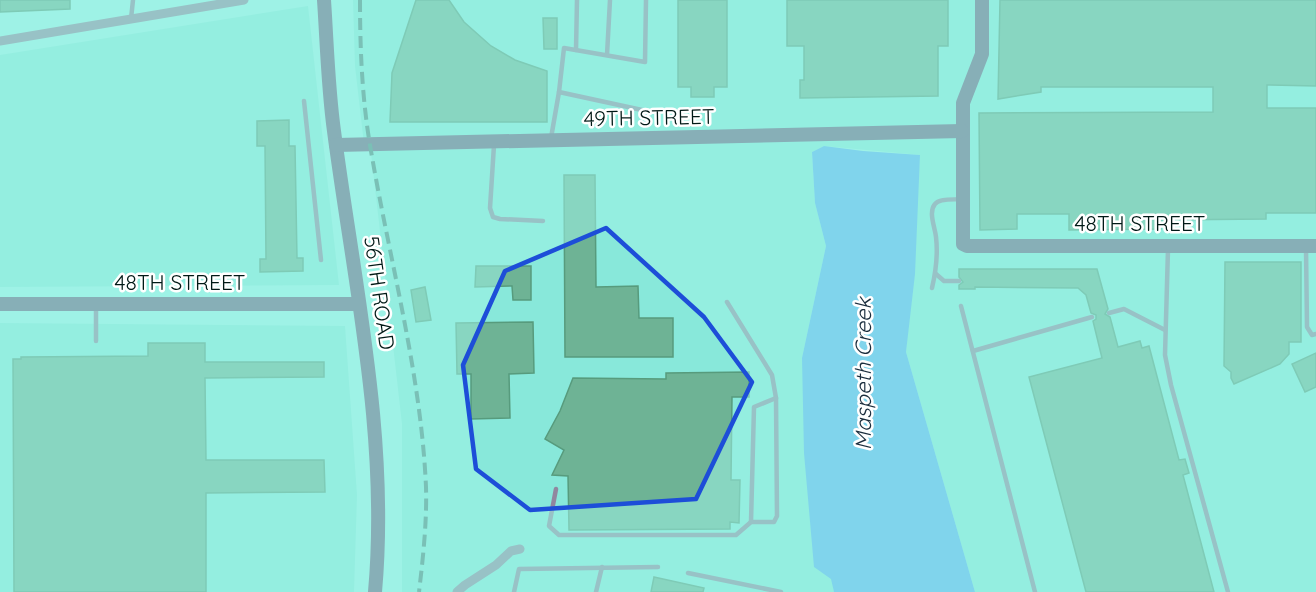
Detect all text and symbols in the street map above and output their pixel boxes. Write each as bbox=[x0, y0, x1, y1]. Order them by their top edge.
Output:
street label: 49TH STREET bbox=[583, 103, 715, 131]
street label: 48TH STREET bbox=[1074, 210, 1206, 236]
street label: 56TH ROAD bbox=[359, 234, 401, 352]
street label: 48TH STREET bbox=[114, 269, 246, 295]
water label: Maspeth Creek bbox=[849, 296, 877, 450]

